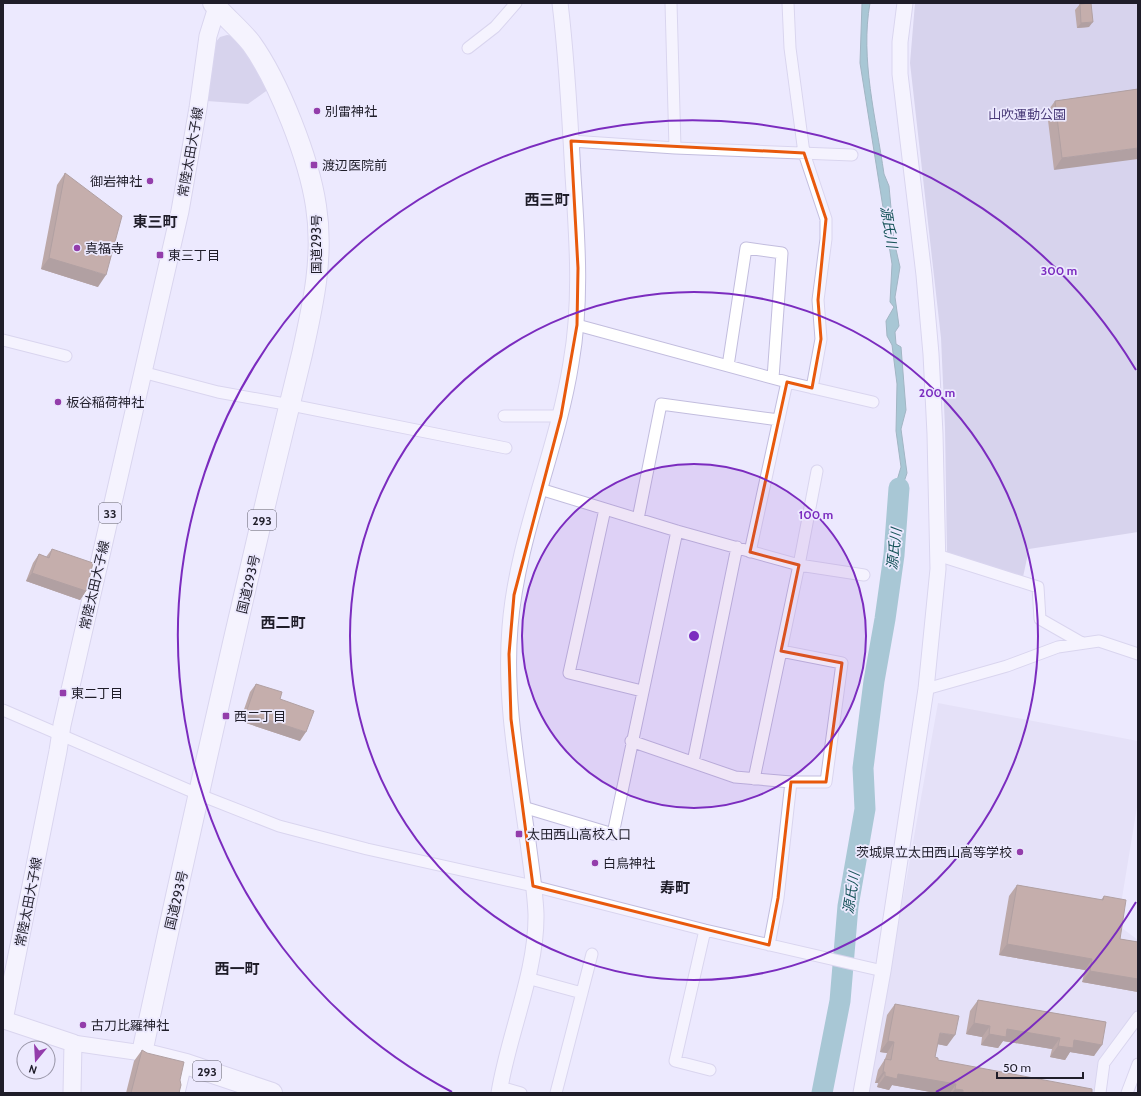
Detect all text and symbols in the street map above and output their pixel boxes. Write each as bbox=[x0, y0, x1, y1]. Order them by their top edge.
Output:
place label: 別雷神社 bbox=[325, 103, 377, 119]
street label: 常陸太田大子線 bbox=[174, 106, 206, 198]
marker: 別雷神社 bbox=[312, 106, 322, 116]
park label: 山吹運動公園 bbox=[988, 106, 1066, 122]
place label: 渡辺医院前 bbox=[322, 157, 387, 173]
marker: 渡辺医院前 bbox=[309, 160, 319, 170]
place label: 御岩神社 bbox=[90, 173, 142, 189]
marker: 御岩神社 bbox=[145, 176, 155, 186]
district label: 西三町 bbox=[524, 191, 570, 209]
water label: 源氏川 bbox=[877, 205, 901, 251]
district label: 東三町 bbox=[132, 213, 178, 231]
street label: 国道293号 bbox=[308, 214, 324, 274]
place label: 真福寺 bbox=[85, 240, 124, 256]
marker: 真福寺 bbox=[72, 243, 82, 253]
place label: 東三丁目 bbox=[168, 247, 220, 263]
marker: 東三丁目 bbox=[155, 250, 165, 260]
text: 300 m bbox=[1041, 263, 1077, 278]
text: 200 m bbox=[919, 385, 955, 400]
place label: 板谷稲荷神社 bbox=[66, 394, 144, 410]
marker: 板谷稲荷神社 bbox=[53, 397, 63, 407]
road number: 33 bbox=[99, 503, 121, 523]
text: 100 m bbox=[799, 507, 833, 522]
road number: 293 bbox=[248, 510, 276, 530]
water label: 源氏川 bbox=[883, 525, 906, 571]
street label: 常陸太田大子線 bbox=[76, 539, 112, 631]
street label: 国道293号 bbox=[233, 553, 263, 615]
district label: 西二町 bbox=[260, 614, 306, 632]
centre of rings bbox=[687, 629, 701, 643]
place label: 東二丁目 bbox=[71, 685, 123, 701]
marker: 東二丁目 bbox=[58, 688, 68, 698]
place label: 西二丁目 bbox=[234, 708, 286, 724]
marker: 西二丁目 bbox=[221, 711, 231, 721]
place label: 太田西山高校入口 bbox=[527, 826, 631, 842]
marker: 太田西山高校入口 bbox=[514, 829, 524, 839]
place label: 茨城県立太田西山高等学校 bbox=[856, 844, 1012, 860]
marker: 茨城県立太田西山高等学校 bbox=[1015, 847, 1025, 857]
place label: 白鳥神社 bbox=[603, 855, 655, 871]
street label: 常陸太田大子線 bbox=[11, 856, 45, 948]
marker: 白鳥神社 bbox=[590, 858, 600, 868]
street label: 国道293号 bbox=[161, 869, 191, 931]
water label: 源氏川 bbox=[839, 869, 863, 915]
district label: 寿町 bbox=[660, 879, 690, 897]
district label: 西一町 bbox=[214, 960, 260, 978]
place label: 古刀比羅神社 bbox=[91, 1017, 169, 1033]
marker: 古刀比羅神社 bbox=[78, 1020, 88, 1030]
north arrow bbox=[16, 1040, 56, 1080]
scale bar bbox=[997, 1054, 1083, 1080]
text: 50 m bbox=[1003, 1060, 1031, 1075]
road number: 293 bbox=[193, 1061, 221, 1081]
text: N bbox=[27, 1062, 39, 1077]

